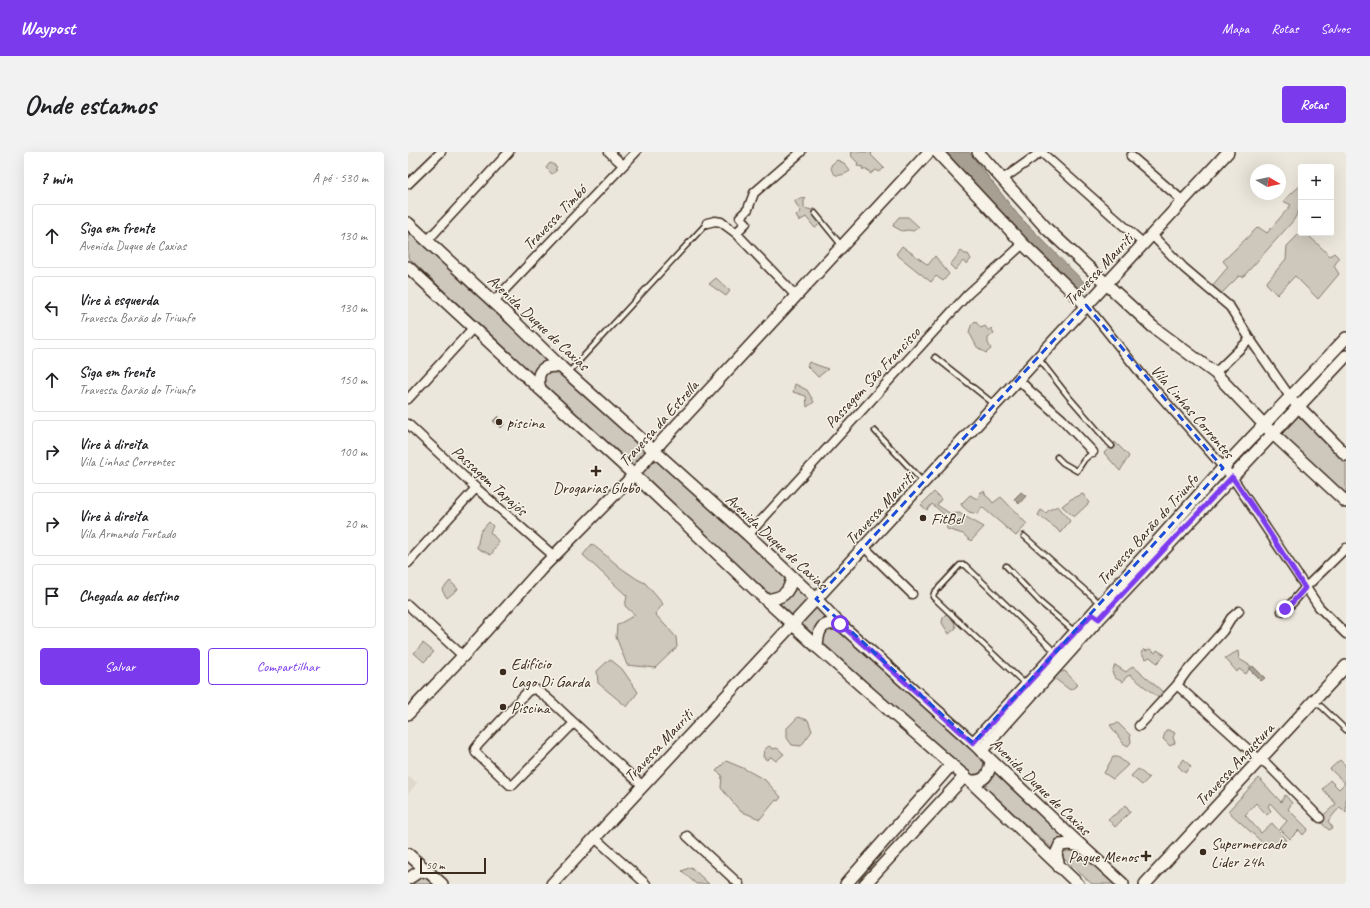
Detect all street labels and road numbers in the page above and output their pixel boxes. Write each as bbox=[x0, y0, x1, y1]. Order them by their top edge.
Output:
street label: Travessa Timbó bbox=[519, 179, 592, 255]
street label: Travessa Mauriti bbox=[1060, 228, 1139, 310]
street label: Avenida Duque de Caxias bbox=[483, 270, 594, 376]
street label: Passagem São Francisco bbox=[821, 322, 926, 433]
street label: Vila Linhas Correntes bbox=[1146, 361, 1239, 464]
street label: Travessa da Estrella bbox=[615, 375, 704, 471]
street label: Passagem Tapajós bbox=[448, 442, 532, 521]
street label: Travessa Mauriti bbox=[841, 467, 920, 549]
street label: Travessa Barão do Triunfo bbox=[1093, 468, 1204, 589]
street label: Avenida Duque de Caxias bbox=[721, 489, 832, 595]
street label: Travessa Mauriti bbox=[620, 704, 699, 786]
street label: Travessa Angustura bbox=[1191, 718, 1279, 810]
street label: Avenida Duque de Caxias bbox=[986, 734, 1096, 841]

